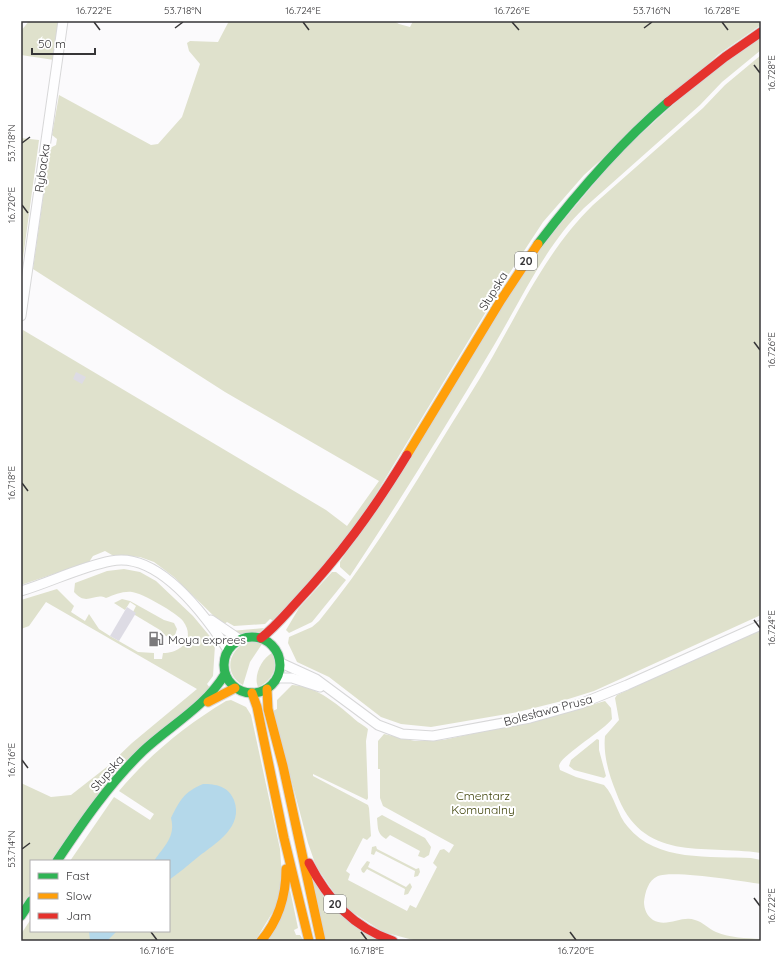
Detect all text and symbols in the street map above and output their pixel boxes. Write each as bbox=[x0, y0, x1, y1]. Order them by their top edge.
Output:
text: 16.722°E bbox=[76, 4, 112, 17]
text: 53.718°N bbox=[164, 4, 202, 17]
text: 16.724°E bbox=[285, 4, 321, 17]
text: 16.726°E bbox=[494, 4, 530, 17]
text: 53.716°N bbox=[633, 4, 671, 17]
text: 16.728°E bbox=[704, 4, 740, 17]
scale bar bbox=[32, 30, 95, 56]
text: 50 m bbox=[38, 36, 66, 51]
text: 16.728°E bbox=[765, 55, 778, 91]
text: 53.718°N bbox=[5, 124, 18, 162]
street label: Rybacka bbox=[31, 143, 53, 193]
text: 16.720°E bbox=[5, 186, 18, 223]
road number: 20 bbox=[515, 252, 537, 270]
street label: Słupska bbox=[475, 269, 511, 313]
text: 16.726°E bbox=[765, 332, 778, 368]
text: 16.718°E bbox=[5, 465, 18, 500]
text: 16.724°E bbox=[765, 610, 778, 646]
fuel station icon: Moya exprees bbox=[147, 630, 165, 648]
place label: Moya exprees bbox=[168, 632, 246, 647]
street label: Bolesława Prusa bbox=[502, 691, 594, 729]
text: 16.716°E bbox=[5, 742, 18, 777]
street label: Słupska bbox=[87, 752, 127, 794]
park label: Cmentarz Komunalny bbox=[451, 788, 515, 817]
text: 53.714°N bbox=[5, 830, 18, 868]
legend bbox=[30, 860, 170, 932]
text: Fast bbox=[66, 868, 90, 883]
text: Slow bbox=[66, 888, 92, 903]
text: 16.722°E bbox=[765, 888, 778, 924]
road number: 20 bbox=[324, 895, 346, 913]
text: Jam bbox=[66, 908, 91, 923]
text: 16.716°E bbox=[140, 944, 175, 957]
text: 16.718°E bbox=[350, 944, 385, 957]
text: 16.720°E bbox=[558, 944, 595, 957]

